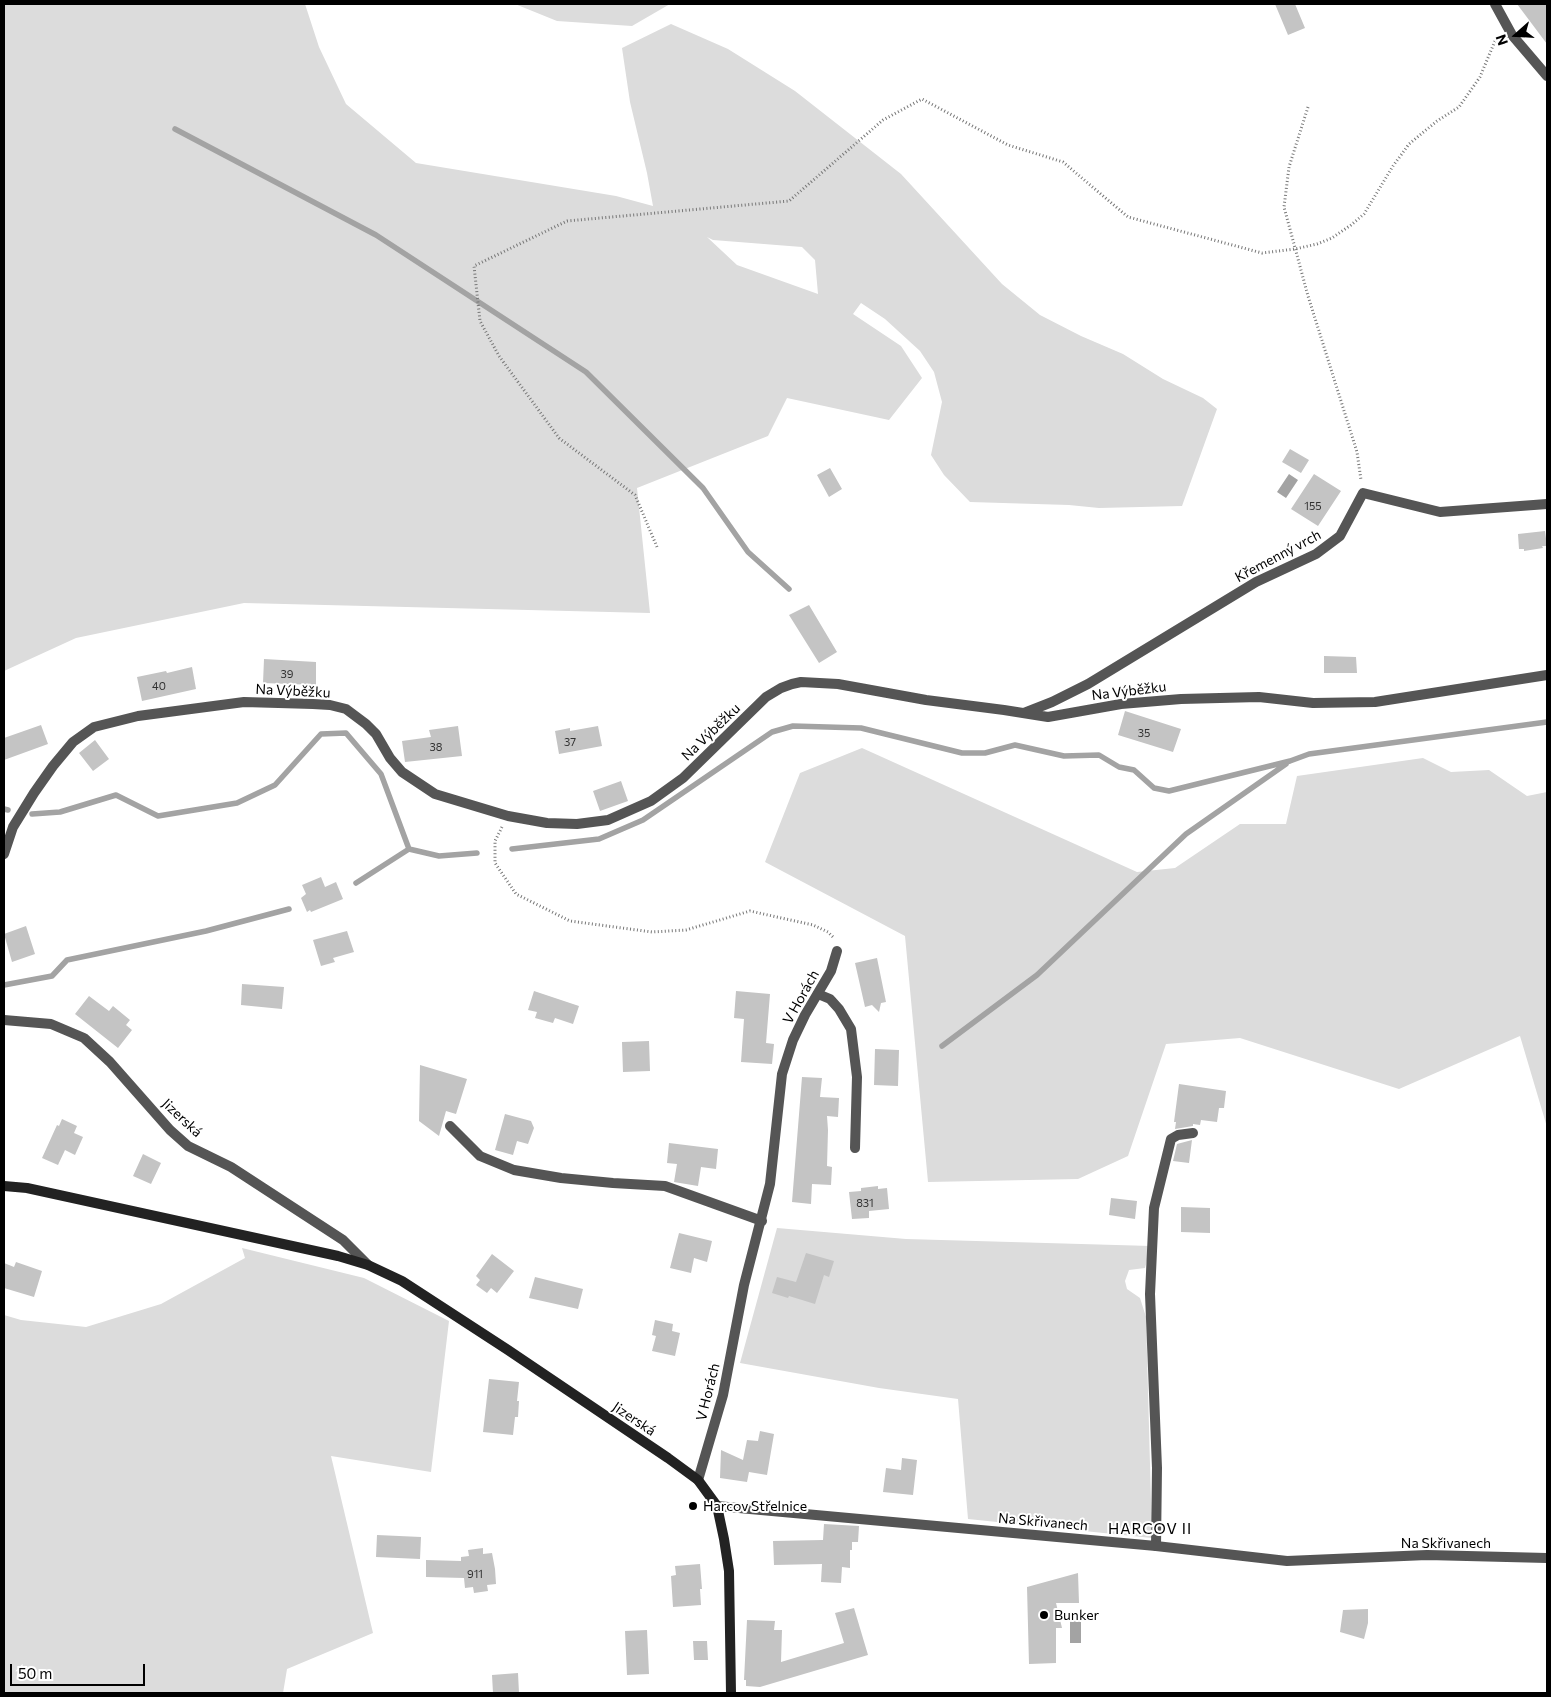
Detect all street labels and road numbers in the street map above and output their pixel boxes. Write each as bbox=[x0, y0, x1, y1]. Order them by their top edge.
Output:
street label: Křemenný vrch bbox=[1232, 526, 1324, 586]
street label: Na Výběžku bbox=[1091, 678, 1167, 704]
street label: Na Výběžku bbox=[255, 681, 331, 701]
street label: Na Výběžku bbox=[678, 700, 744, 764]
street label: V Horách bbox=[779, 967, 823, 1027]
street label: Jizerská bbox=[159, 1095, 205, 1141]
street label: V Horách bbox=[693, 1361, 723, 1423]
street label: Jizerská bbox=[609, 1398, 659, 1440]
street label: Na Skřivanech bbox=[997, 1510, 1089, 1534]
street label: Na Skřivanech bbox=[1401, 1535, 1491, 1551]

